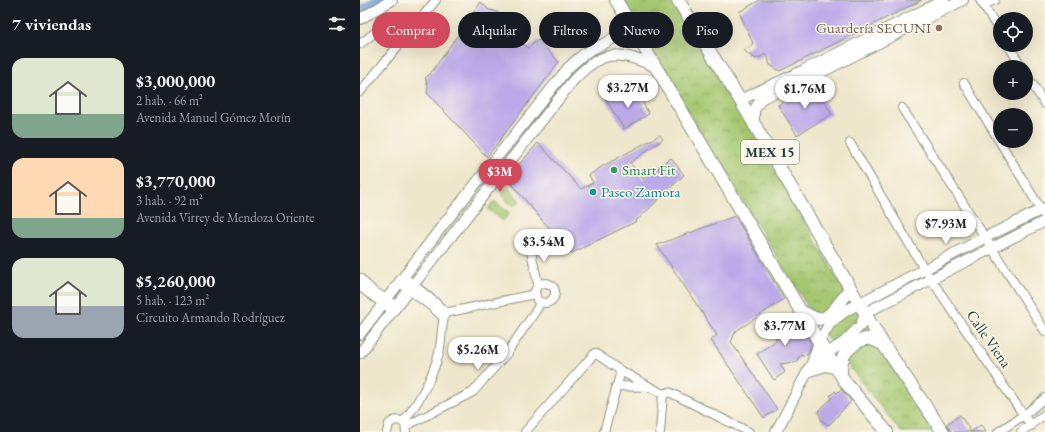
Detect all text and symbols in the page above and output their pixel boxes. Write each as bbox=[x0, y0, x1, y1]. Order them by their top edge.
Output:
chip: Comprar bbox=[372, 12, 450, 48]
chip: Alquilar bbox=[458, 12, 531, 48]
chip: Filtros bbox=[539, 12, 601, 48]
chip: Nuevo bbox=[609, 12, 674, 48]
chip: Piso bbox=[682, 12, 733, 48]
map controls bbox=[993, 12, 1033, 148]
button: locate bbox=[993, 12, 1033, 52]
text: 7 viviendas bbox=[12, 13, 91, 35]
icon: filters bbox=[326, 13, 348, 35]
place label: Guardería SECUNI bbox=[816, 18, 931, 37]
marker: Guardería SECUNI bbox=[934, 23, 944, 33]
button: + bbox=[993, 60, 1033, 100]
text: $3,000,000 bbox=[136, 70, 215, 92]
icon: home bbox=[44, 74, 92, 122]
pin: $3.27M bbox=[595, 75, 661, 109]
pin: $1.76M bbox=[772, 76, 838, 110]
text: $3.27M bbox=[607, 79, 649, 96]
text: $1.76M bbox=[784, 80, 826, 97]
text: 2 hab. · 66 m² bbox=[136, 92, 203, 109]
button: − bbox=[993, 108, 1033, 148]
text: Avenida Manuel Gómez Morín bbox=[136, 109, 291, 126]
road number: MEX 15 bbox=[741, 140, 799, 164]
pin: $3M bbox=[481, 159, 519, 193]
place label: Smart Fit bbox=[622, 160, 676, 179]
text: $3M bbox=[488, 163, 512, 180]
marker: Smart Fit bbox=[609, 165, 619, 175]
text: $3,770,000 bbox=[136, 170, 215, 192]
icon: home bbox=[44, 174, 92, 222]
place label: Paseo Zamora bbox=[601, 182, 681, 201]
marker: Paseo Zamora bbox=[588, 187, 598, 197]
text: 3 hab. · 92 m² bbox=[136, 192, 203, 209]
text: Avenida Virrey de Mendoza Oriente bbox=[136, 209, 314, 226]
pin: $7.93M bbox=[913, 211, 979, 245]
text: $7.93M bbox=[925, 215, 967, 232]
pin: $3.54M bbox=[511, 229, 577, 263]
text: $3.54M bbox=[523, 233, 565, 250]
text: $5,260,000 bbox=[136, 270, 215, 292]
icon: home bbox=[44, 274, 92, 322]
text: 5 hab. · 123 m² bbox=[136, 292, 209, 309]
street label: Calle Viena bbox=[963, 306, 1016, 371]
text: Circuito Armando Rodríguez bbox=[136, 309, 285, 326]
pin: $3.77M bbox=[752, 313, 818, 347]
text: $3.77M bbox=[764, 317, 806, 334]
pin: $5.26M bbox=[445, 337, 511, 371]
text: $5.26M bbox=[457, 341, 499, 358]

